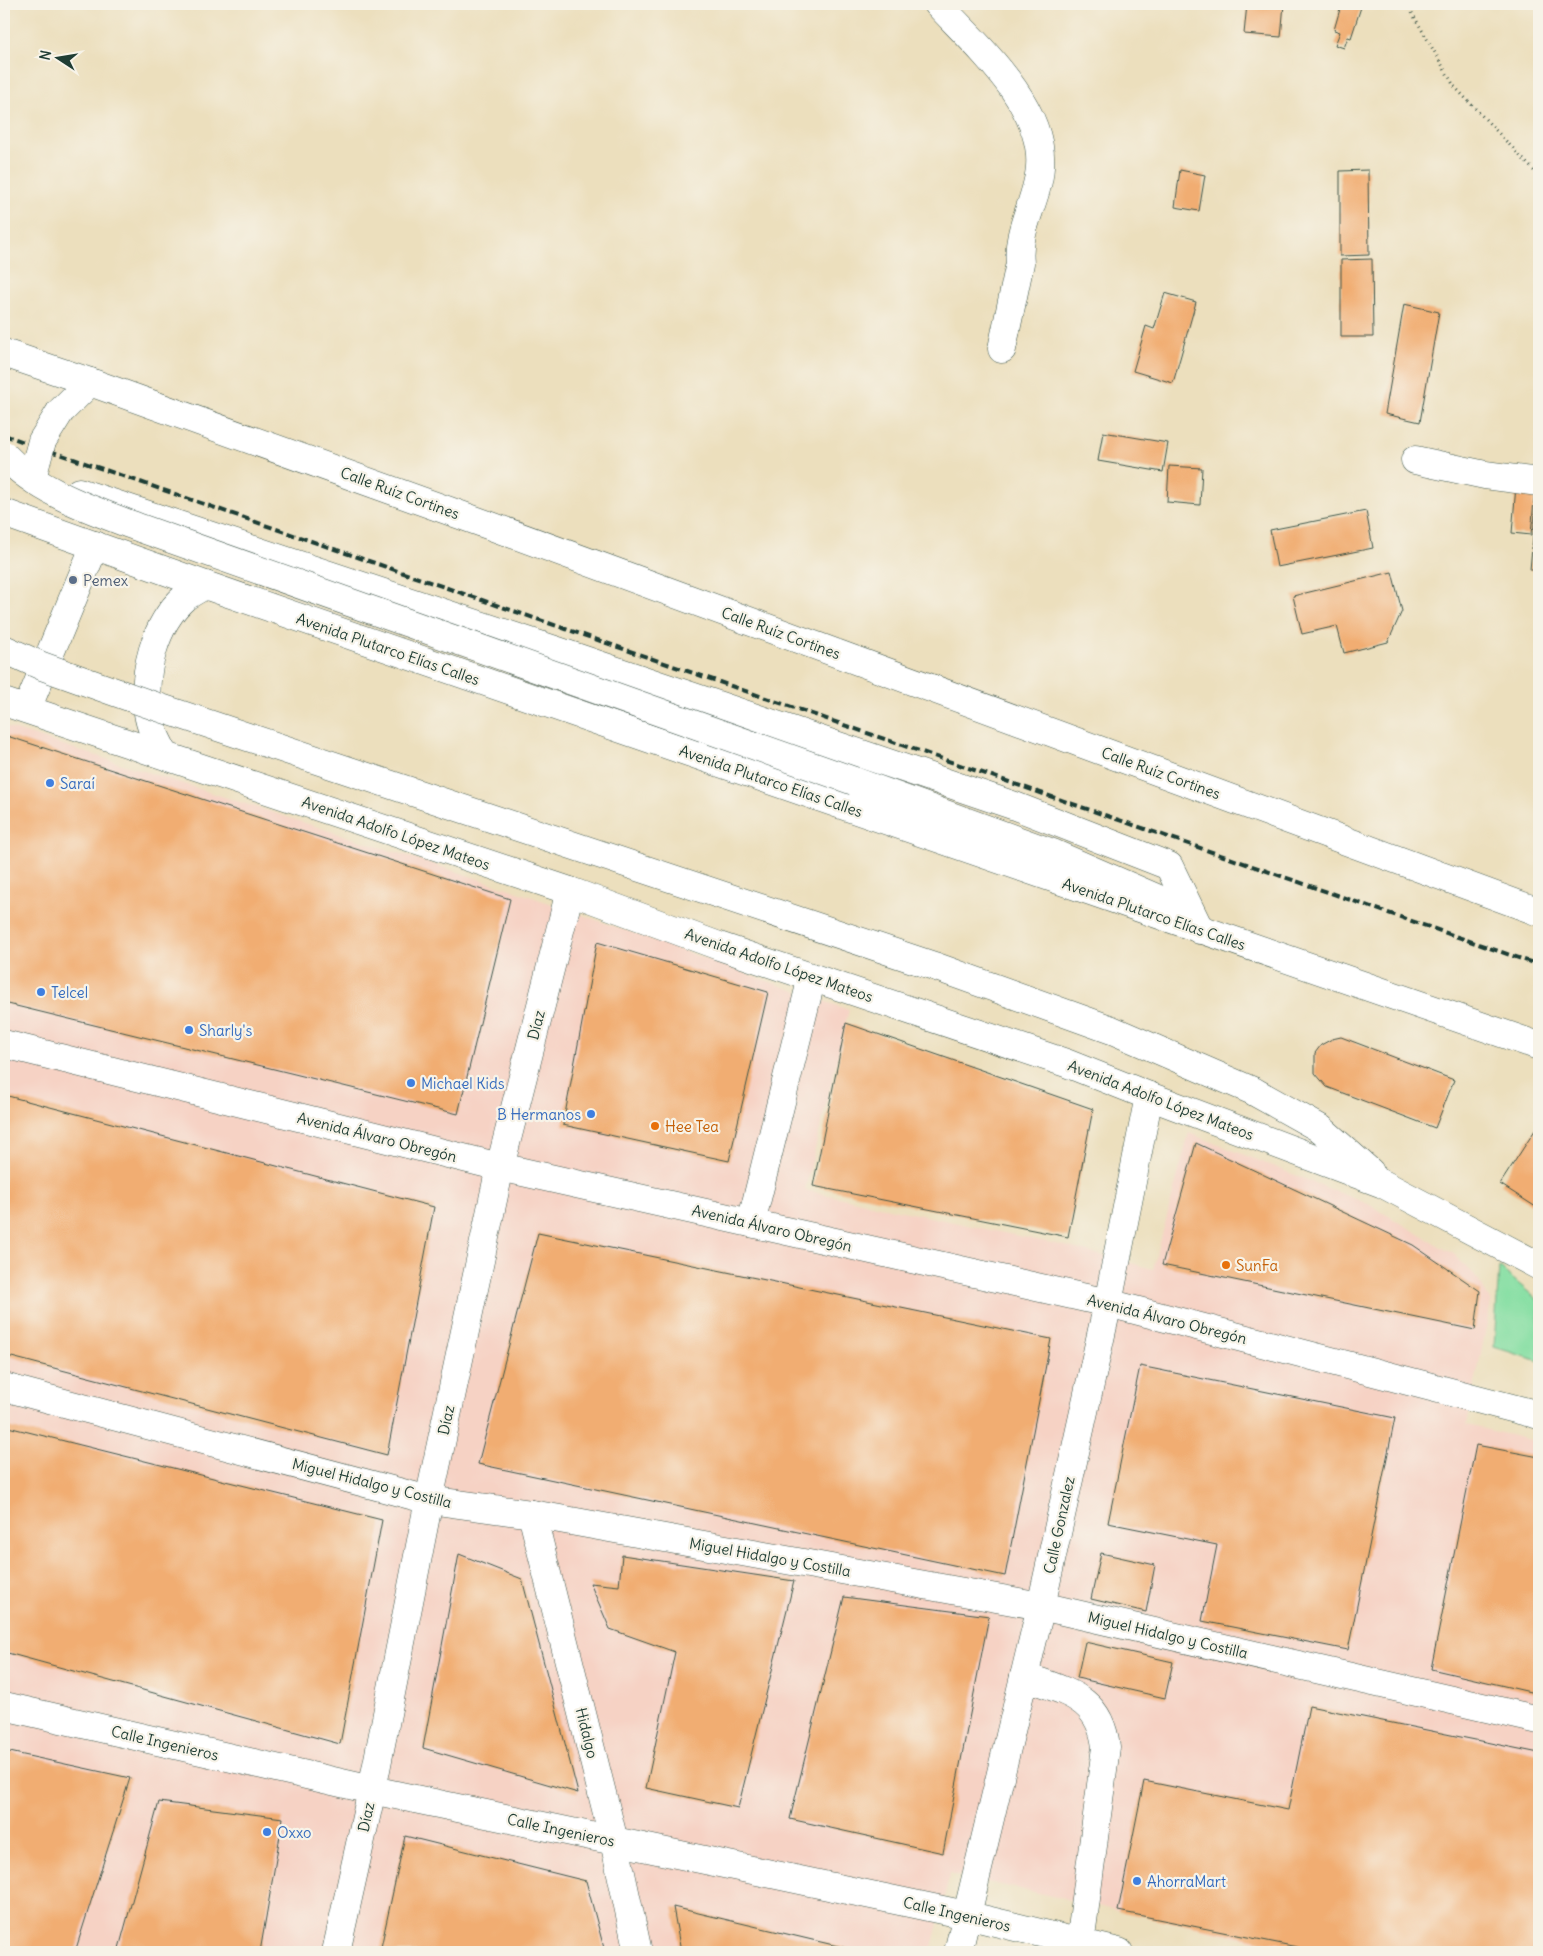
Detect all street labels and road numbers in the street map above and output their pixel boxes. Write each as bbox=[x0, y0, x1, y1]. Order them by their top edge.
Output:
street label: Calle Ruíz Cortines bbox=[338, 463, 462, 523]
street label: Calle Ruíz Cortines bbox=[719, 603, 843, 663]
street label: Avenida Plutarco Elías Calles bbox=[294, 609, 482, 689]
street label: Avenida Plutarco Elías Calles bbox=[677, 741, 865, 821]
street label: Calle Ruíz Cortines bbox=[1099, 743, 1223, 803]
street label: Avenida Adolfo López Mateos bbox=[300, 792, 493, 874]
street label: Avenida Plutarco Elías Calles bbox=[1060, 874, 1248, 954]
street label: Avenida Adolfo López Mateos bbox=[683, 924, 876, 1006]
street label: Díaz bbox=[523, 1008, 549, 1042]
street label: Avenida Adolfo López Mateos bbox=[1065, 1056, 1257, 1144]
street label: Avenida Álvaro Obregón bbox=[295, 1108, 459, 1166]
street label: Avenida Álvaro Obregón bbox=[690, 1200, 854, 1256]
street label: Avenida Álvaro Obregón bbox=[1085, 1290, 1249, 1348]
street label: Díaz bbox=[434, 1403, 458, 1437]
street label: Miguel Hidalgo y Costilla bbox=[290, 1454, 454, 1512]
street label: Calle Gonzalez bbox=[1039, 1475, 1079, 1575]
street label: Miguel Hidalgo y Costilla bbox=[688, 1533, 853, 1581]
street label: Miguel Hidalgo y Costilla bbox=[1086, 1607, 1250, 1663]
street label: Hidalgo bbox=[572, 1706, 602, 1760]
street label: Calle Ingenieros bbox=[109, 1721, 221, 1765]
street label: Díaz bbox=[354, 1800, 378, 1834]
street label: Calle Ingenieros bbox=[505, 1809, 617, 1851]
street label: Calle Ingenieros bbox=[901, 1892, 1013, 1936]

